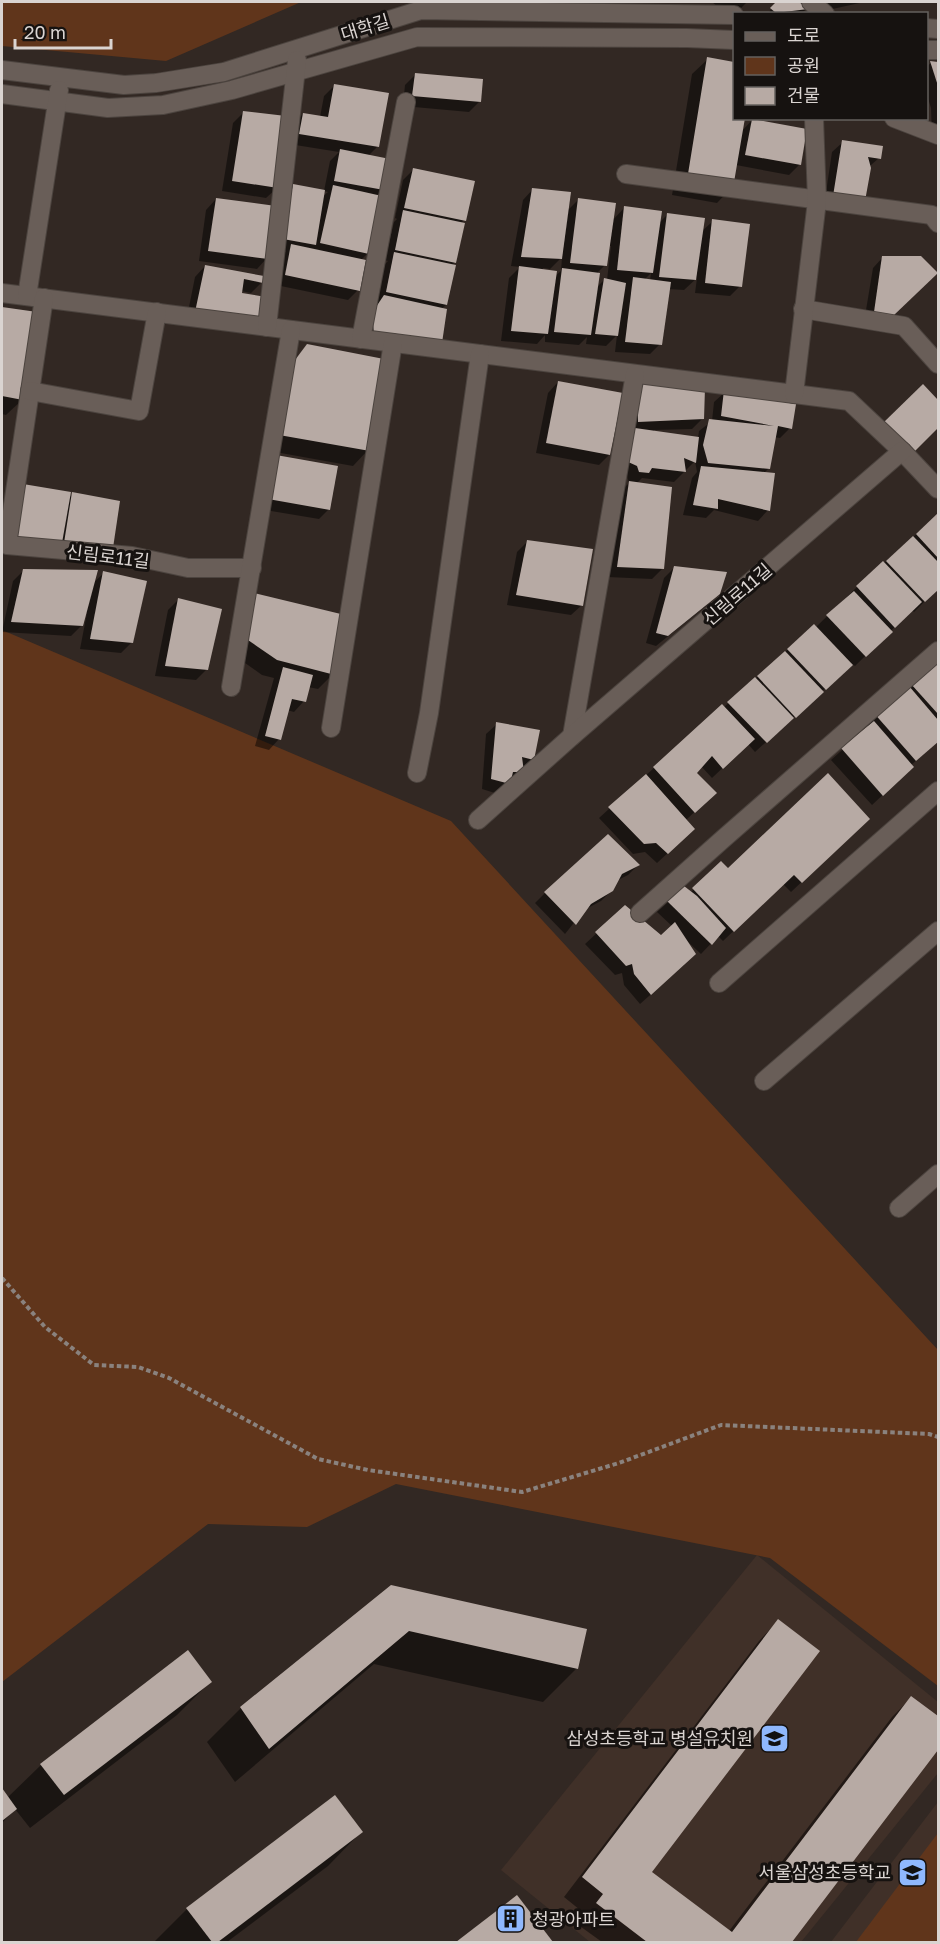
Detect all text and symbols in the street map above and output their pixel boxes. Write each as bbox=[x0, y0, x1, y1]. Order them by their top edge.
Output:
street label: 대학길 bbox=[338, 9, 392, 45]
scale bar bbox=[15, 12, 111, 50]
legend bbox=[733, 12, 928, 120]
text: 20 m bbox=[24, 21, 66, 43]
text: 도로 bbox=[787, 24, 820, 46]
text: 공원 bbox=[787, 54, 820, 76]
text: 건물 bbox=[787, 84, 820, 106]
street label: 신림로11길 bbox=[65, 540, 151, 572]
street label: 신림로11길 bbox=[698, 558, 776, 630]
school or university icon: 삼성초등학교 병설유치원 bbox=[758, 1722, 790, 1754]
place label: 삼성초등학교 병설유치원 bbox=[566, 1727, 753, 1749]
school or university icon: 서울삼성초등학교 bbox=[896, 1856, 928, 1888]
place label: 서울삼성초등학교 bbox=[759, 1861, 891, 1883]
building icon: 청광아파트 bbox=[495, 1903, 527, 1935]
place label: 청광아파트 bbox=[532, 1908, 615, 1930]

